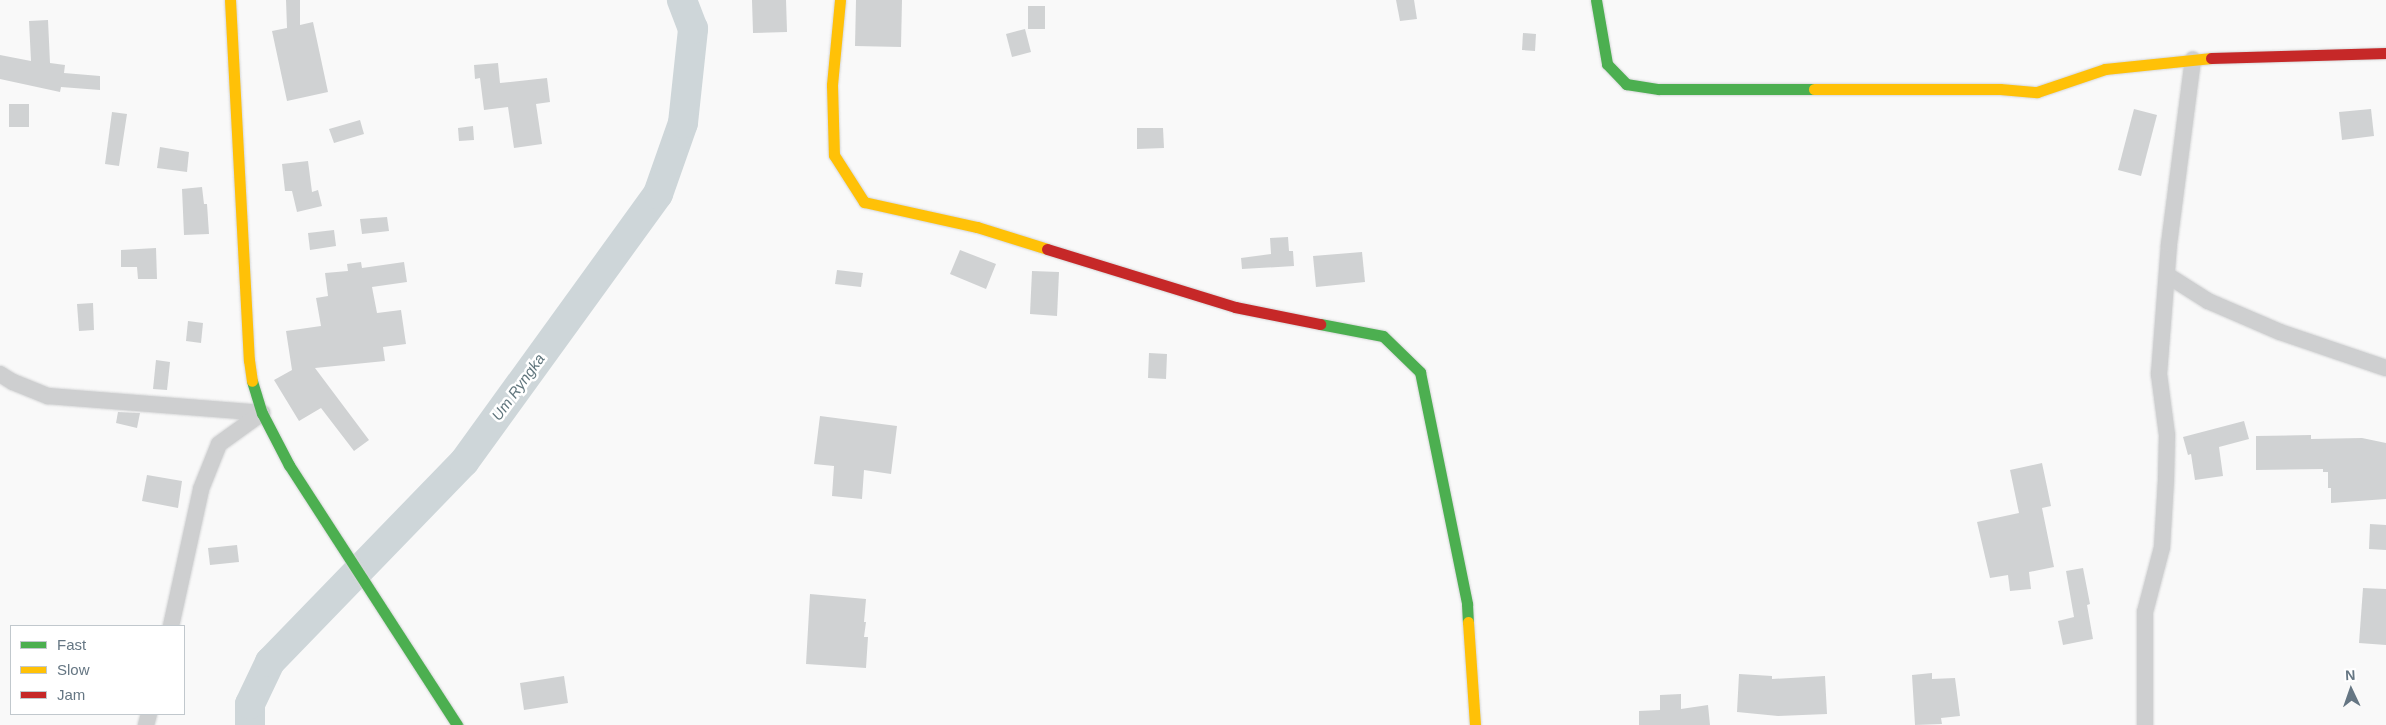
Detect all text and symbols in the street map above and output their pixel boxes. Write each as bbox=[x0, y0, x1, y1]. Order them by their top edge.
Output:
water label: Um Ryngka bbox=[488, 350, 548, 424]
legend bbox=[10, 625, 185, 715]
text: Fast bbox=[57, 636, 86, 653]
text: Slow bbox=[57, 661, 90, 678]
north arrow bbox=[2326, 665, 2376, 715]
text: N bbox=[2345, 667, 2356, 683]
text: Jam bbox=[57, 686, 85, 703]

